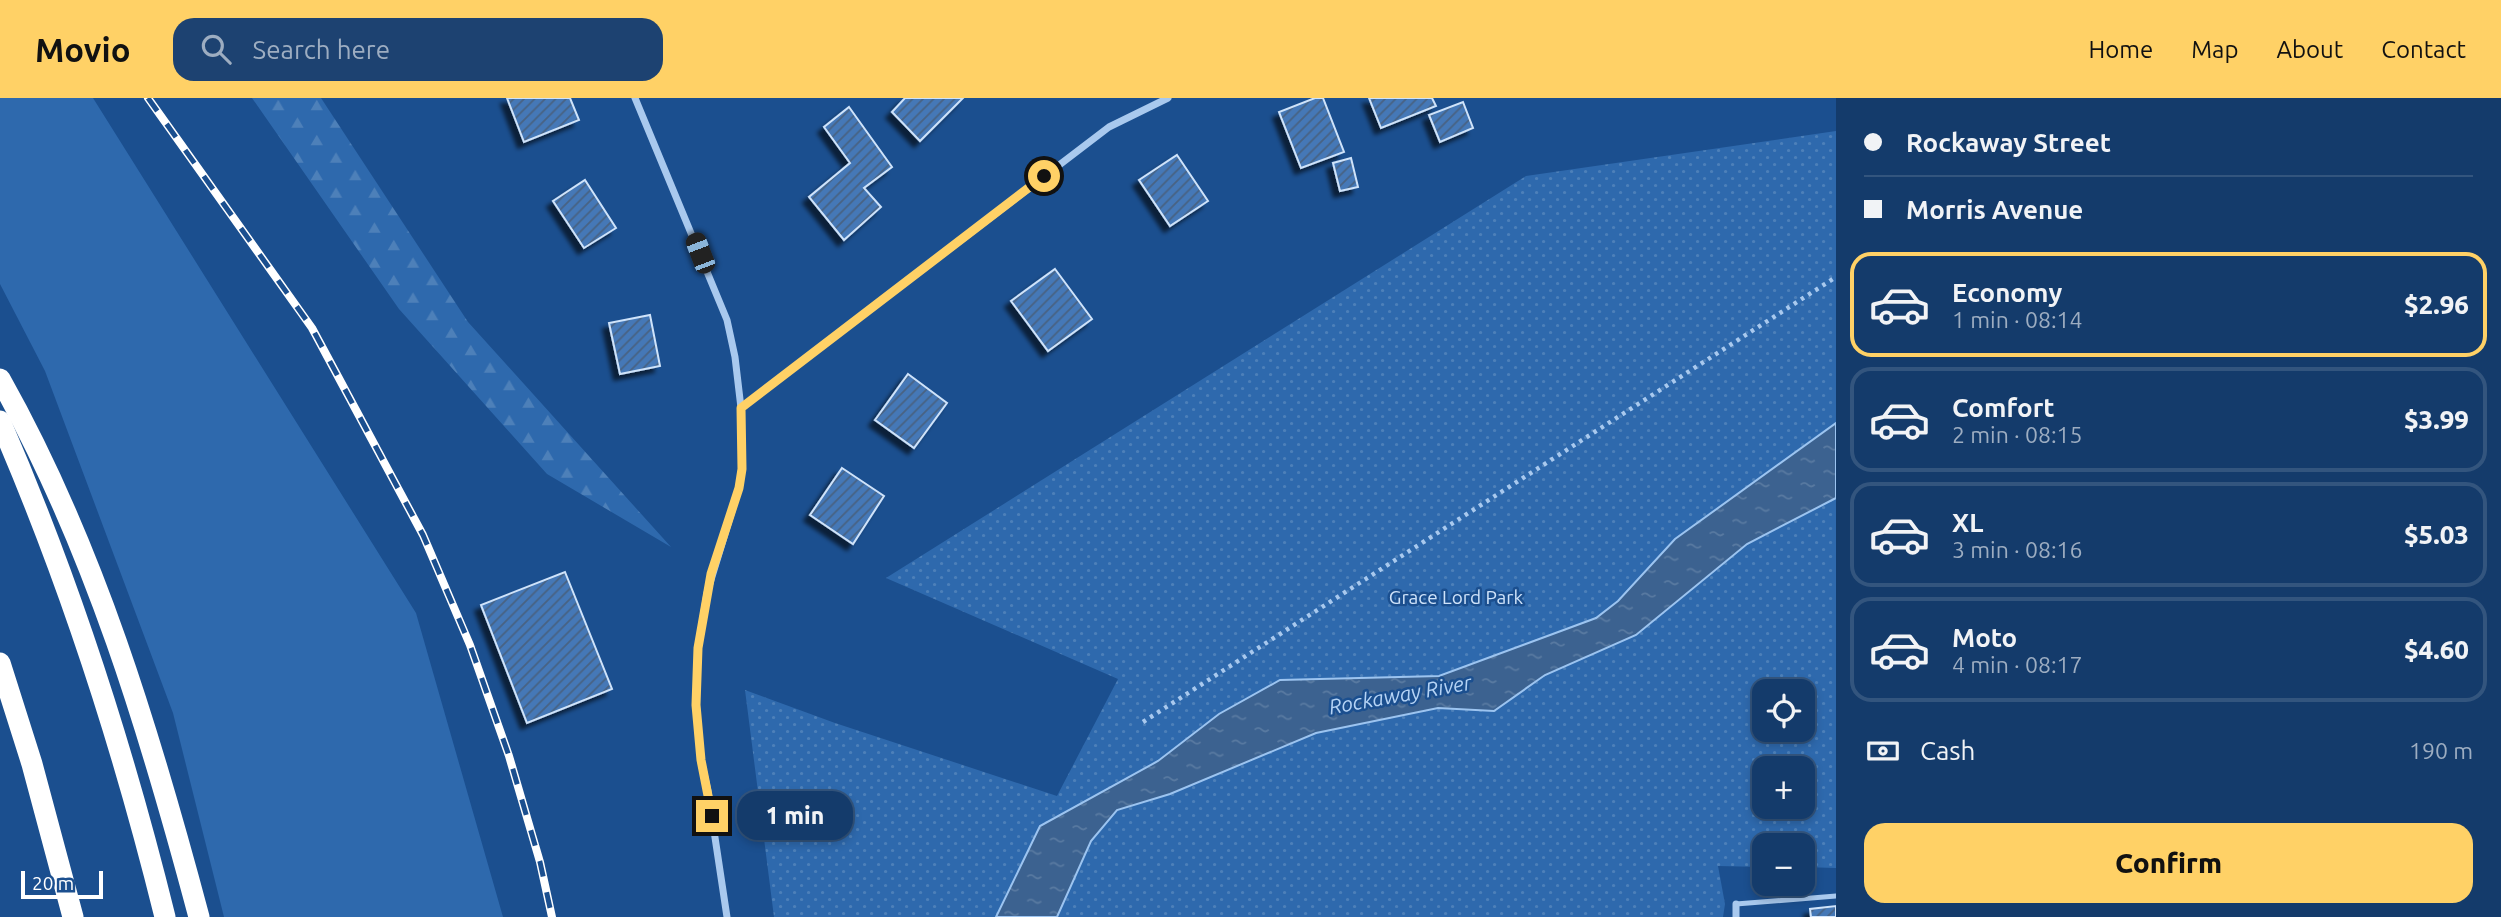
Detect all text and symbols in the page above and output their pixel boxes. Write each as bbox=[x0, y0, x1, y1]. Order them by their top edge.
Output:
search box bbox=[173, 18, 663, 81]
icon: search bbox=[197, 30, 235, 68]
text: Movio bbox=[35, 31, 131, 68]
text: Search here bbox=[253, 35, 390, 64]
text: Home bbox=[2088, 36, 2153, 63]
text: Map bbox=[2191, 36, 2238, 63]
text: About bbox=[2276, 36, 2343, 63]
text: Contact bbox=[2381, 36, 2466, 63]
text: Rockaway Street bbox=[1906, 128, 2111, 157]
route start bbox=[1028, 160, 1060, 192]
text: Morris Avenue bbox=[1906, 195, 2083, 224]
car bbox=[683, 230, 718, 276]
icon: car bbox=[1868, 273, 1931, 336]
text: Economy bbox=[1952, 278, 2062, 307]
text: $2.96 bbox=[2404, 290, 2469, 319]
text: 1 min · 08:14 bbox=[1952, 307, 2083, 332]
icon: car bbox=[1868, 388, 1931, 451]
text: Comfort bbox=[1952, 393, 2055, 422]
text: $3.99 bbox=[2404, 405, 2469, 434]
text: 2 min · 08:15 bbox=[1952, 422, 2083, 447]
icon: car bbox=[1868, 503, 1931, 566]
text: XL bbox=[1952, 508, 1983, 537]
text: $5.03 bbox=[2404, 520, 2469, 549]
text: 3 min · 08:16 bbox=[1952, 537, 2083, 562]
park label: Grace Lord Park bbox=[1389, 586, 1524, 608]
icon: car bbox=[1868, 618, 1931, 681]
text: Moto bbox=[1952, 623, 2017, 652]
text: $4.60 bbox=[2404, 635, 2469, 664]
text: 4 min · 08:17 bbox=[1952, 652, 2083, 677]
water label: Rockaway River bbox=[1327, 669, 1474, 718]
map controls bbox=[1752, 679, 1815, 896]
button: locate bbox=[1752, 679, 1815, 742]
icon: cash bbox=[1864, 732, 1902, 770]
text: Cash bbox=[1920, 736, 1975, 765]
text: 190 m bbox=[2409, 738, 2473, 763]
button: + bbox=[1752, 756, 1815, 819]
callout: 1 min bbox=[736, 792, 852, 840]
route end bbox=[696, 800, 728, 832]
text: 1 min bbox=[766, 803, 824, 828]
button: Confirm bbox=[1864, 823, 2473, 903]
button: − bbox=[1752, 833, 1815, 896]
scale bar bbox=[21, 868, 103, 900]
text: 20 m bbox=[32, 872, 74, 894]

